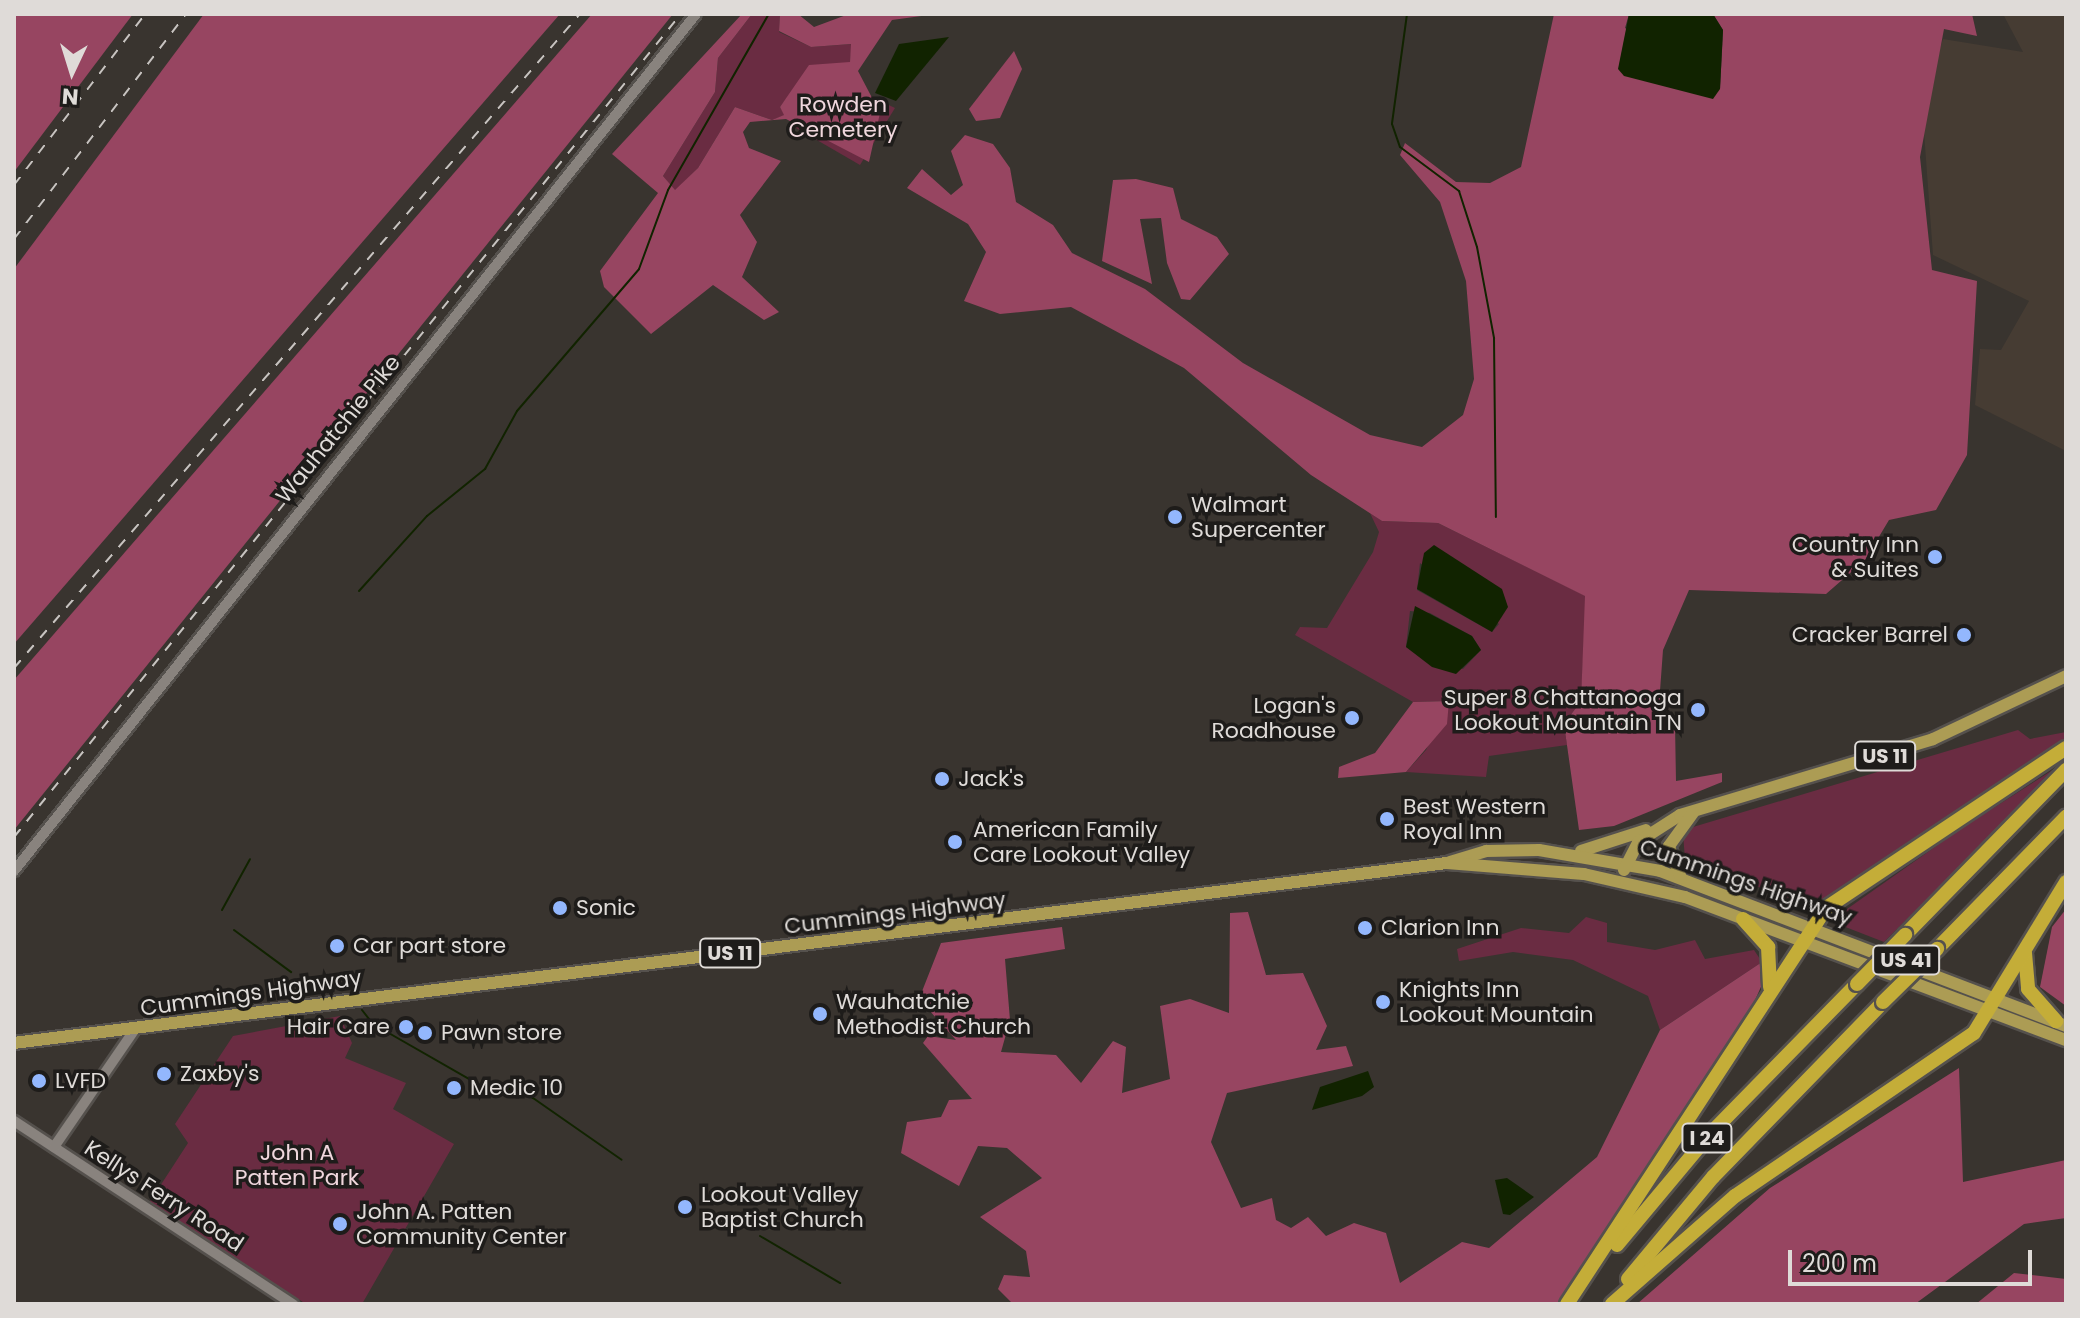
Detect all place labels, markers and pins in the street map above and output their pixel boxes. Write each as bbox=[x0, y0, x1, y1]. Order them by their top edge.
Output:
place label: Walmart Supercenter bbox=[1191, 491, 1326, 542]
marker: Walmart Supercenter bbox=[1166, 508, 1184, 526]
place label: Country Inn & Suites bbox=[1792, 531, 1919, 582]
marker: Country Inn & Suites bbox=[1926, 548, 1944, 566]
place label: Cracker Barrel bbox=[1792, 622, 1948, 648]
marker: Cracker Barrel bbox=[1955, 626, 1973, 644]
place label: Super 8 Chattanooga Lookout Mountain TN bbox=[1444, 684, 1682, 736]
place label: Logan's Roadhouse bbox=[1211, 692, 1336, 744]
marker: Super 8 Chattanooga Lookout Mountain TN bbox=[1689, 701, 1707, 719]
marker: Logan's Roadhouse bbox=[1343, 709, 1361, 727]
place label: Jack's bbox=[958, 766, 1024, 792]
marker: Jack's bbox=[933, 770, 951, 788]
place label: Best Western Royal Inn bbox=[1403, 793, 1546, 844]
marker: Best Western Royal Inn bbox=[1378, 810, 1396, 828]
place label: American Family Care Lookout Valley bbox=[973, 816, 1190, 868]
marker: American Family Care Lookout Valley bbox=[944, 831, 966, 853]
place label: Sonic bbox=[576, 895, 636, 921]
marker: Sonic bbox=[551, 899, 569, 917]
place label: Clarion Inn bbox=[1381, 915, 1499, 941]
marker: Clarion Inn bbox=[1356, 919, 1374, 937]
place label: Car part store bbox=[353, 933, 506, 959]
marker: Car part store bbox=[328, 937, 346, 955]
place label: Knights Inn Lookout Mountain bbox=[1399, 976, 1594, 1028]
place label: Wauhatchie Methodist Church bbox=[836, 988, 1031, 1040]
marker: Knights Inn Lookout Mountain bbox=[1374, 993, 1392, 1011]
marker: Wauhatchie Methodist Church bbox=[811, 1005, 829, 1023]
place label: Hair Care bbox=[287, 1014, 390, 1040]
marker: Hair Care bbox=[397, 1018, 415, 1036]
place label: Pawn store bbox=[441, 1020, 562, 1046]
marker: Pawn store bbox=[416, 1024, 434, 1042]
place label: Zaxby's bbox=[180, 1061, 260, 1087]
marker: Zaxby's bbox=[155, 1065, 173, 1083]
place label: LVFD bbox=[55, 1068, 106, 1094]
marker: LVFD bbox=[30, 1072, 48, 1090]
place label: Medic 10 bbox=[470, 1075, 563, 1101]
marker: Medic 10 bbox=[445, 1079, 463, 1097]
place label: Lookout Valley Baptist Church bbox=[701, 1181, 864, 1232]
place label: John A. Patten Community Center bbox=[356, 1198, 567, 1250]
marker: Lookout Valley Baptist Church bbox=[676, 1198, 694, 1216]
marker: John A. Patten Community Center bbox=[331, 1215, 349, 1233]

